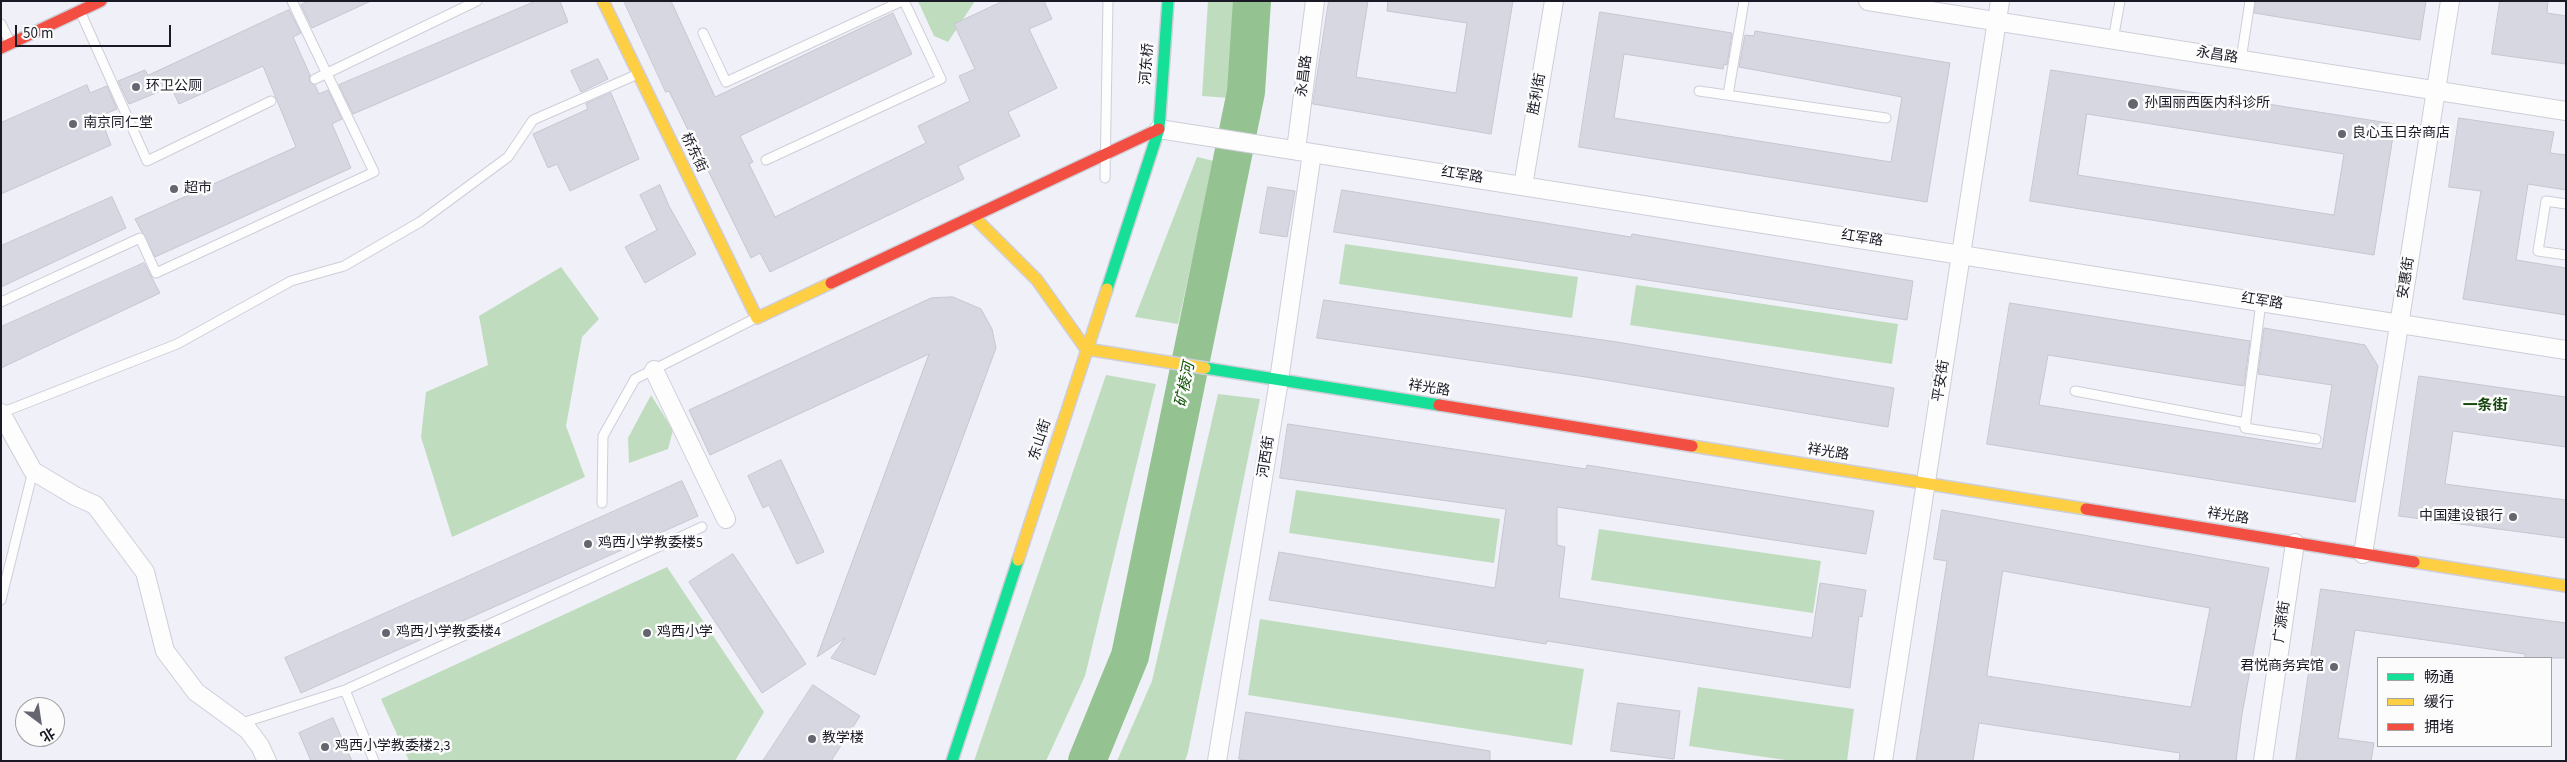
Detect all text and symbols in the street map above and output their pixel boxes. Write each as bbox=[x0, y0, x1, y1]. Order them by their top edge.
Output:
scale bar bbox=[18, 15, 174, 47]
text: 50 m bbox=[23, 23, 53, 44]
street label: 河东桥 bbox=[1138, 42, 1158, 86]
street label: 永昌路 bbox=[2195, 44, 2239, 68]
street label: 永昌路 bbox=[1294, 54, 1316, 98]
street label: 胜利街 bbox=[1526, 72, 1550, 116]
place label: 环卫公厕 bbox=[146, 79, 202, 95]
marker: 环卫公厕 bbox=[130, 81, 142, 93]
place label: 孙国丽西医内科诊所 bbox=[2144, 96, 2270, 112]
marker: 孙国丽西医内科诊所 bbox=[2126, 97, 2140, 111]
place label: 南京同仁堂 bbox=[83, 116, 153, 132]
marker: 南京同仁堂 bbox=[67, 118, 79, 130]
place label: 良心玉日杂商店 bbox=[2352, 126, 2450, 142]
marker: 良心玉日杂商店 bbox=[2336, 128, 2348, 140]
street label: 桥东街 bbox=[676, 130, 710, 176]
street label: 红军路 bbox=[1440, 164, 1484, 188]
place label: 超市 bbox=[184, 181, 212, 197]
marker: 超市 bbox=[168, 183, 180, 195]
street label: 红军路 bbox=[1840, 227, 1884, 251]
street label: 安惠街 bbox=[2395, 256, 2419, 300]
street label: 红军路 bbox=[2240, 290, 2284, 314]
street label: 平安街 bbox=[1930, 359, 1954, 403]
water label: 矿棱河 bbox=[1173, 361, 1199, 409]
street label: 祥光路 bbox=[1407, 377, 1451, 401]
district label: 一条街 bbox=[2463, 398, 2507, 416]
street label: 东山街 bbox=[1027, 417, 1055, 463]
street label: 河西街 bbox=[1255, 435, 1279, 479]
street label: 祥光路 bbox=[1806, 441, 1850, 465]
street label: 祥光路 bbox=[2206, 505, 2250, 529]
place label: 中国建设银行 bbox=[2419, 509, 2503, 525]
marker: 中国建设银行 bbox=[2507, 511, 2519, 523]
place label: 鸡西小学教委楼5 bbox=[598, 536, 703, 552]
marker: 鸡西小学教委楼5 bbox=[582, 538, 594, 550]
street label: 广源街 bbox=[2272, 600, 2294, 644]
place label: 鸡西小学教委楼4 bbox=[396, 625, 501, 641]
place label: 鸡西小学 bbox=[657, 625, 713, 641]
marker: 鸡西小学教委楼4 bbox=[380, 627, 392, 639]
marker: 鸡西小学 bbox=[641, 627, 653, 639]
legend bbox=[2377, 657, 2552, 747]
place label: 君悦商务宾馆 bbox=[2240, 659, 2324, 675]
marker: 君悦商务宾馆 bbox=[2328, 661, 2340, 673]
text: 畅通 bbox=[2424, 667, 2454, 688]
text: 缓行 bbox=[2424, 692, 2454, 713]
north arrow bbox=[15, 697, 65, 747]
text: 拥堵 bbox=[2424, 717, 2454, 738]
text: 北 bbox=[36, 722, 58, 746]
place label: 教学楼 bbox=[822, 731, 864, 747]
marker: 教学楼 bbox=[806, 733, 818, 745]
place label: 鸡西小学教委楼2,3 bbox=[335, 739, 450, 755]
marker: 鸡西小学教委楼2,3 bbox=[319, 741, 331, 753]

